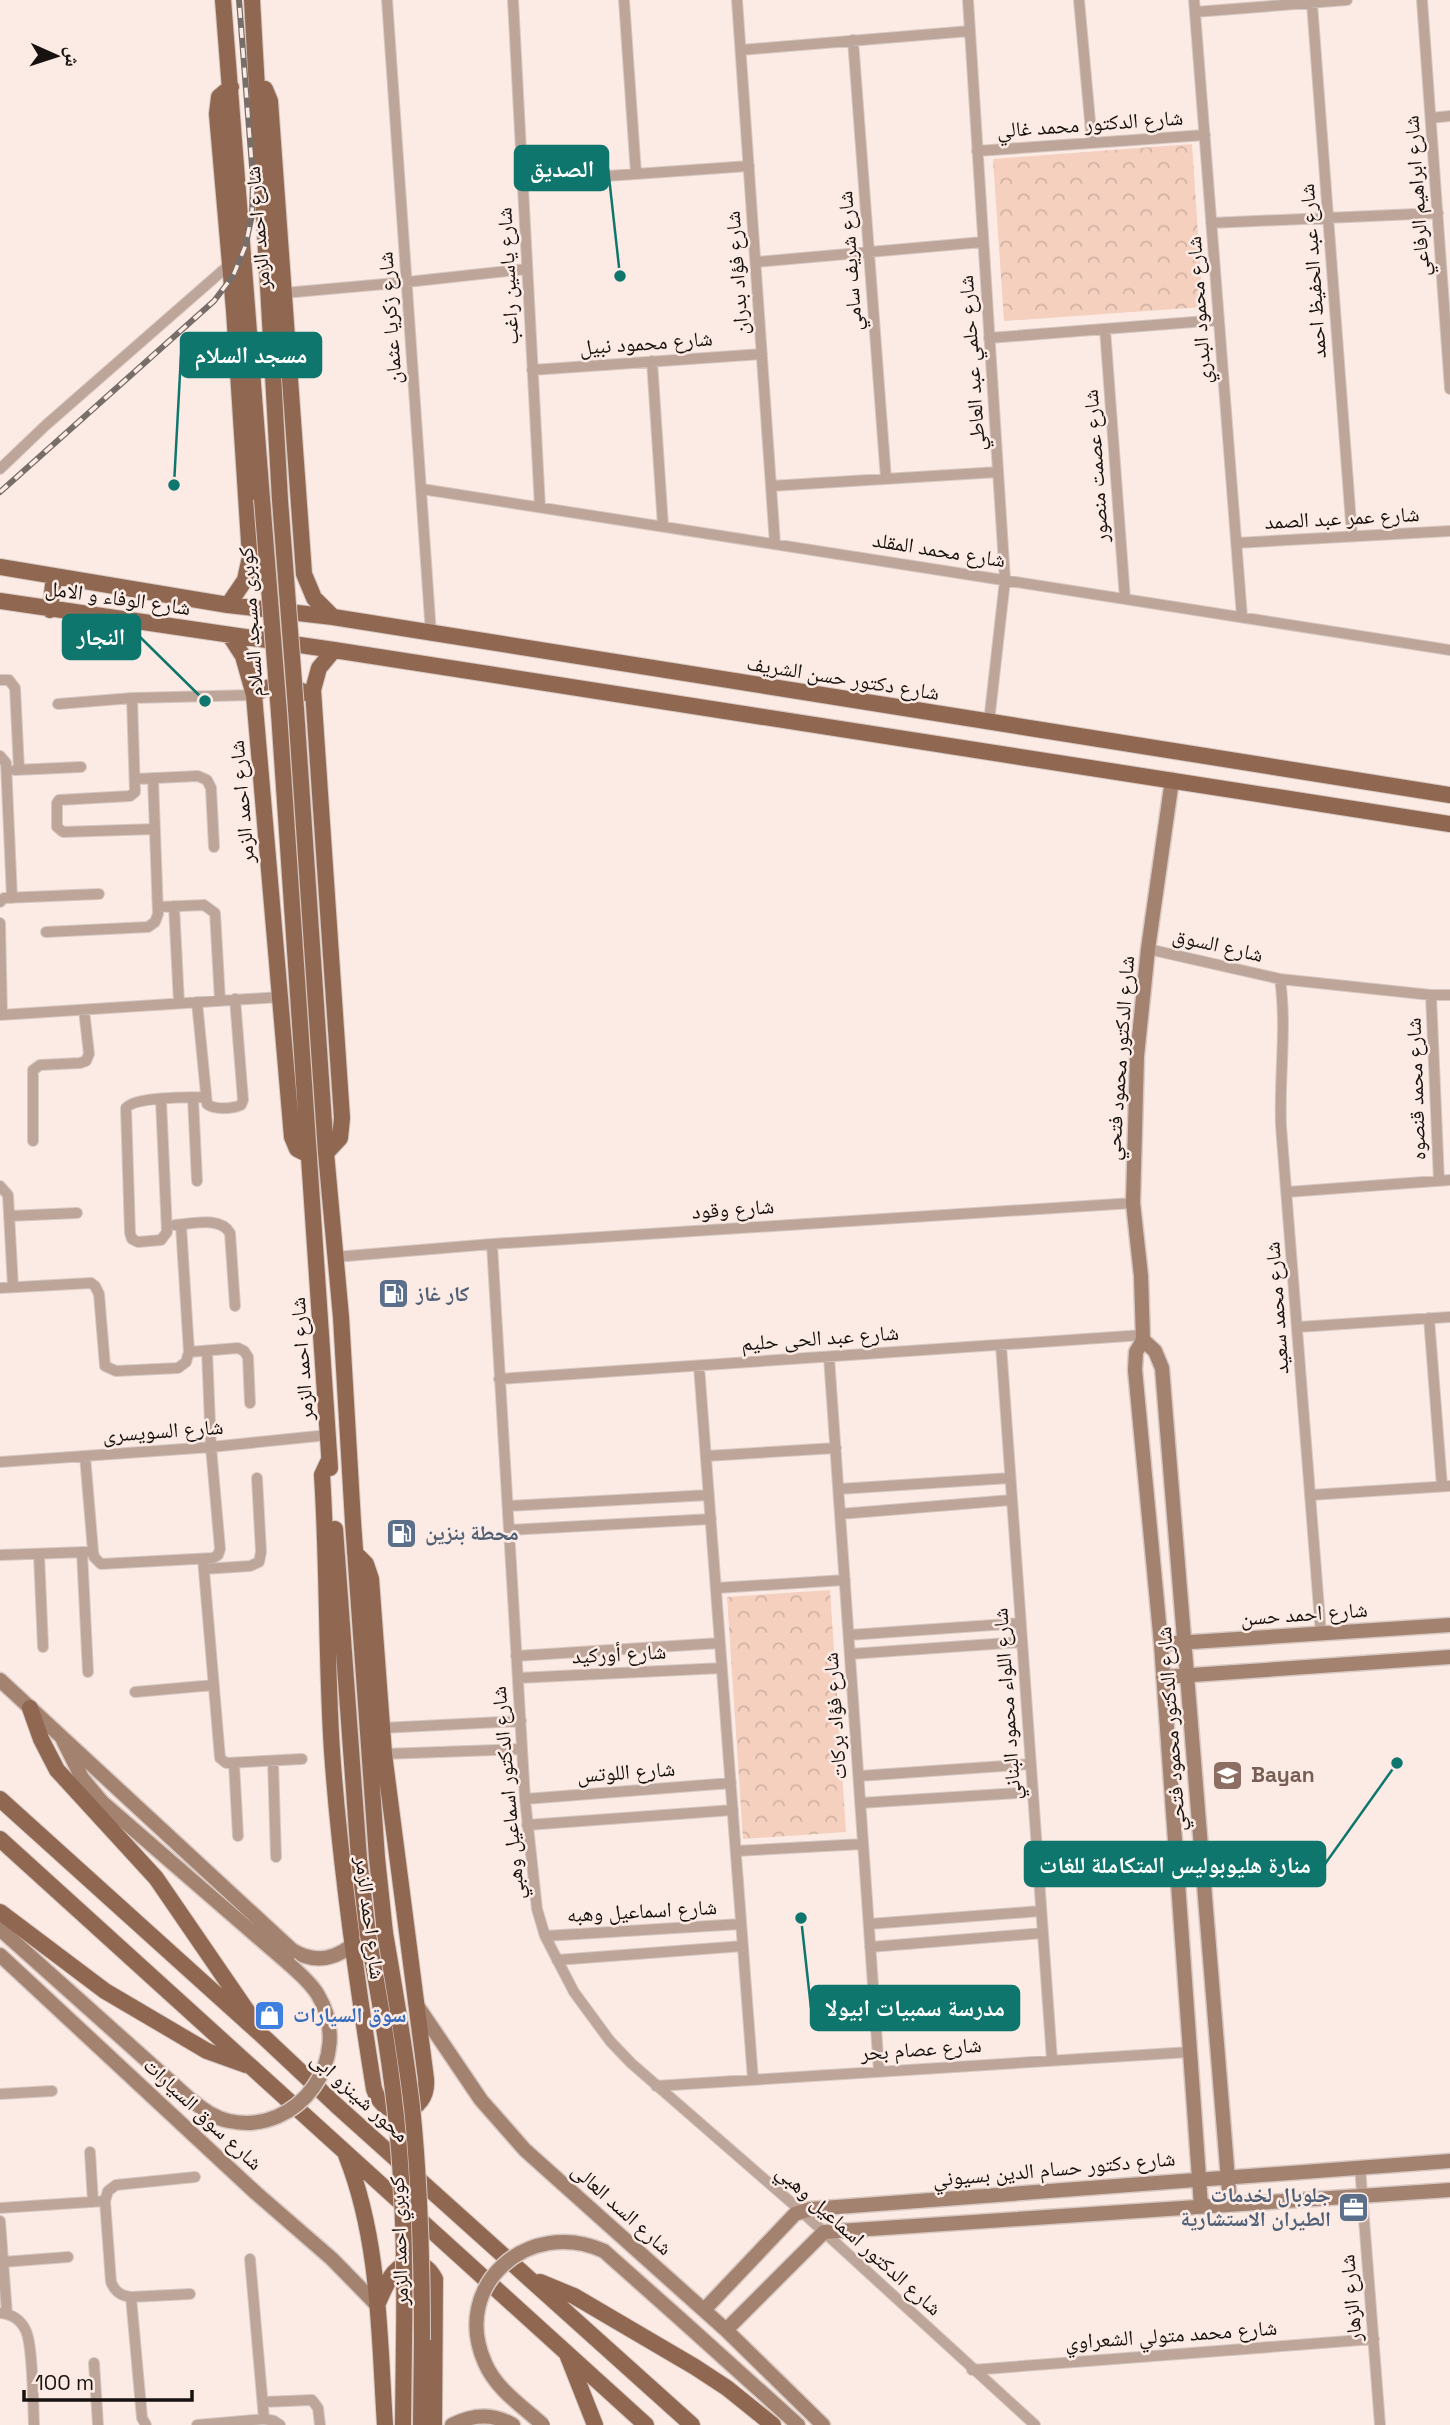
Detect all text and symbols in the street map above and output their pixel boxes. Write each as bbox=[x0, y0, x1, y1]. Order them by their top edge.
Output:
north arrow bbox=[21, 21, 91, 91]
text: ش bbox=[59, 46, 85, 68]
street label: شارع الدكتور محمد غالي bbox=[996, 104, 1184, 147]
street label: شارع ابراهيم الرفاعي bbox=[1397, 114, 1439, 277]
callout: الصديق bbox=[515, 146, 608, 190]
text: الصديق bbox=[530, 154, 594, 184]
street label: شارع احمد الزمر bbox=[239, 165, 276, 292]
street label: شارع عبد الحفيظ احمد bbox=[1293, 183, 1332, 359]
street label: شارع شريف سامي bbox=[831, 190, 871, 332]
street label: شارع ياسين راغب bbox=[490, 207, 525, 346]
street label: شارع فؤاد بدران bbox=[719, 210, 754, 336]
street label: شارع محمود البدري bbox=[1180, 235, 1220, 385]
street label: شارع زكريا عثمان bbox=[371, 251, 408, 385]
street label: شارع حلمي عبد العاطي bbox=[952, 274, 994, 452]
street label: شارع محمود نبيل bbox=[579, 324, 713, 361]
callout: مسجد السلام bbox=[181, 333, 321, 377]
text: مسجد السلام bbox=[195, 340, 307, 371]
street label: شارع عصمت منصور bbox=[1077, 389, 1114, 545]
street label: شارع عمر عبد الصمد bbox=[1264, 500, 1420, 535]
street label: شارع محمد المقلد bbox=[871, 526, 1007, 573]
street label: كوبرى مسجد السلام bbox=[232, 546, 270, 698]
street label: شارع الوفاء و الامل bbox=[44, 574, 192, 621]
callout: النجار bbox=[63, 615, 140, 659]
text: النجار bbox=[76, 622, 125, 652]
street label: شارع دكتور حسن الشريف bbox=[745, 649, 941, 706]
street label: شارع احمد الزمر bbox=[223, 739, 260, 866]
street label: شارع السوق bbox=[1170, 921, 1266, 968]
street label: شارع الدكتور محمود فتحي bbox=[1099, 955, 1143, 1162]
street label: شارع محمد قنصوه bbox=[1400, 1017, 1431, 1161]
street label: شارع وقود bbox=[691, 1192, 775, 1225]
street label: شارع محمد سعيد bbox=[1258, 1241, 1295, 1375]
fuel station icon: كار غاز bbox=[376, 1277, 410, 1311]
place label: كار غاز bbox=[415, 1280, 469, 1307]
street label: شارع احمد الزمر bbox=[284, 1296, 319, 1423]
street label: شارع عبد الحى حليم bbox=[740, 1319, 900, 1357]
street label: شارع السويسرى bbox=[102, 1413, 224, 1448]
fuel station icon: محطة بنزين bbox=[385, 1516, 419, 1550]
place label: محطة بنزين bbox=[425, 1519, 519, 1546]
street label: شارع احمد حسن bbox=[1240, 1596, 1368, 1631]
street label: شارع اللواء محمود البناني bbox=[986, 1607, 1030, 1801]
street label: شارع الدكتور محمود فتحي bbox=[1150, 1625, 1194, 1832]
street label: شارع أوركيد bbox=[571, 1638, 667, 1669]
street label: شارع فؤاد بركات bbox=[817, 1651, 852, 1781]
street label: شارع الدكتور اسماعيل وهبي bbox=[485, 1685, 534, 1901]
street label: شارع اللوتس bbox=[576, 1755, 676, 1788]
school or university icon: Bayan bbox=[1211, 1758, 1245, 1792]
place label: Bayan bbox=[1251, 1761, 1315, 1788]
callout: منارة هليوبوليس المتكاملة للغات bbox=[1025, 1842, 1325, 1886]
text: منارة هليوبوليس المتكاملة للغات bbox=[1039, 1850, 1311, 1880]
street label: شارع احمد الزمر bbox=[349, 1854, 391, 1981]
street label: شارع اسماعيل وهبه bbox=[566, 1893, 718, 1928]
callout: مدرسة سمبيات ابيولا bbox=[811, 1986, 1019, 2030]
text: مدرسة سمبيات ابيولا bbox=[825, 1993, 1005, 2023]
shop icon: سوق السيارات bbox=[253, 1998, 287, 2032]
place label: سوق السيارات bbox=[293, 2001, 407, 2028]
street label: شارع عصام بحر bbox=[858, 2031, 983, 2067]
street label: محور شينزو ابى bbox=[305, 2045, 415, 2148]
street label: شارع سوق السيارات bbox=[138, 2051, 269, 2176]
street label: شارع دكتور حسام الدين بسيوني bbox=[932, 2144, 1177, 2196]
street label: شارع السد العالى bbox=[566, 2156, 678, 2261]
street label: شارع الدكتور اسماعيل وهبي bbox=[768, 2158, 948, 2324]
street label: كوبري احمد الزمر bbox=[383, 2175, 418, 2307]
place label: جلوبال لخدمات الطيران الاستشارية bbox=[1181, 2181, 1331, 2232]
office icon: جلوبال لخدمات الطيران الاستشارية bbox=[1337, 2190, 1371, 2224]
street label: شارع الزهار bbox=[1333, 2253, 1368, 2344]
street label: شارع محمد متولي الشعراوي bbox=[1064, 2314, 1278, 2359]
scale bar bbox=[24, 2358, 192, 2402]
text: 100 m bbox=[35, 2369, 94, 2396]

